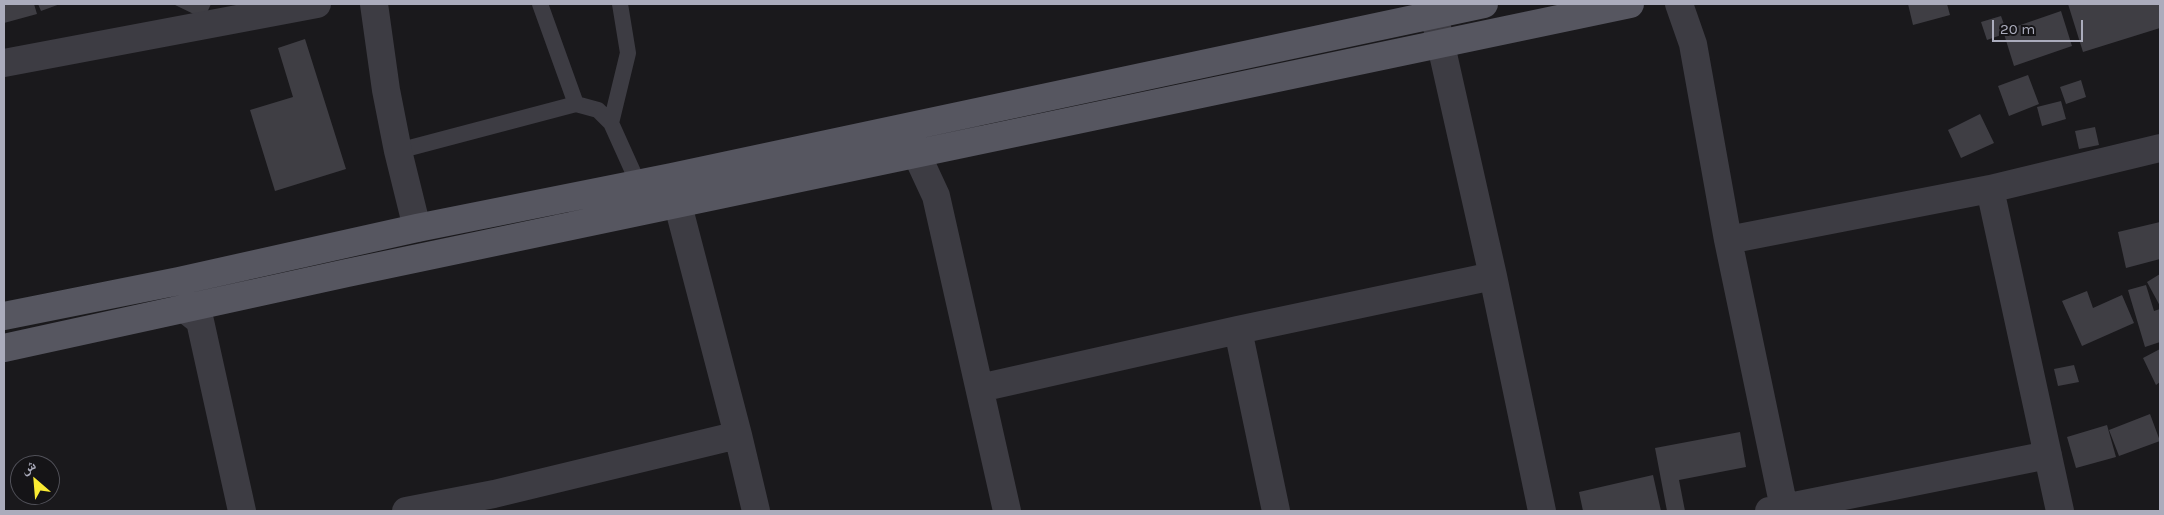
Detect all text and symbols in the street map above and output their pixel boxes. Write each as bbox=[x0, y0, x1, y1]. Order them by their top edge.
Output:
scale bar bbox=[1994, 10, 2085, 42]
text: 20 m bbox=[2000, 20, 2035, 38]
north arrow bbox=[10, 455, 60, 505]
text: ش bbox=[18, 456, 39, 478]

